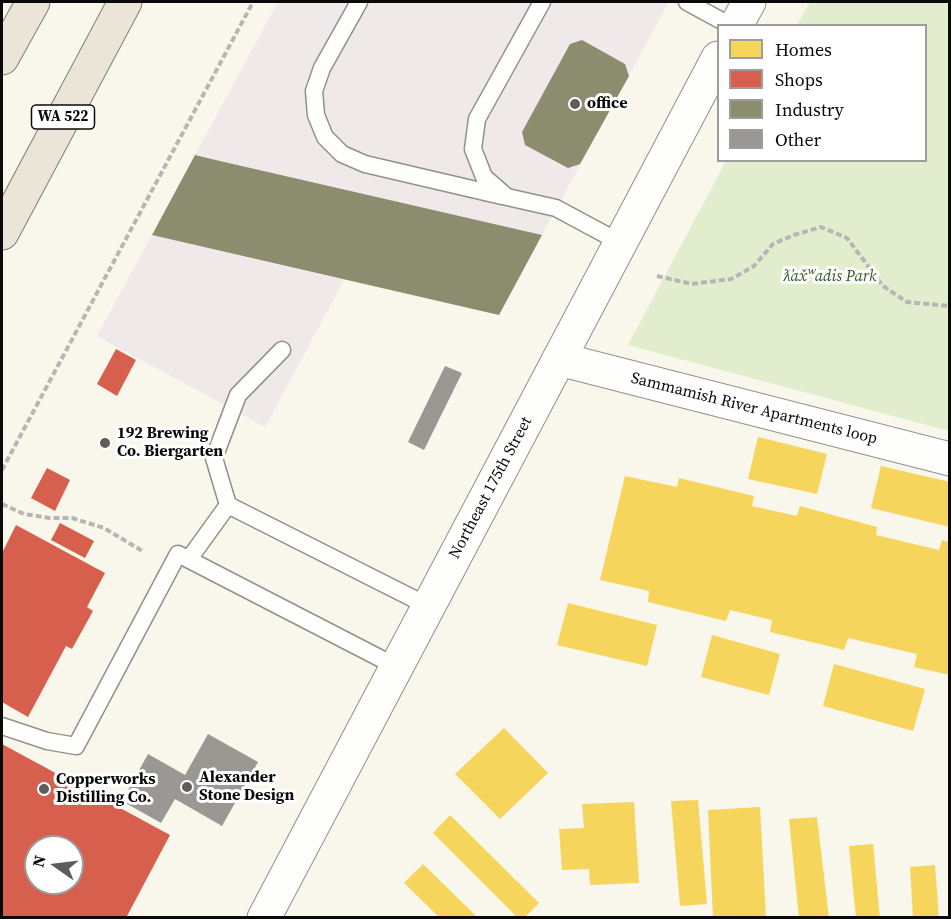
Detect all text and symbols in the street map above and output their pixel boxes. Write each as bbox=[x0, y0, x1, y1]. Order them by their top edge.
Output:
legend bbox=[717, 24, 927, 162]
text: Homes bbox=[775, 37, 832, 62]
text: Shops bbox=[775, 67, 823, 92]
place label: office bbox=[587, 94, 628, 114]
marker: office bbox=[568, 97, 582, 111]
text: Industry bbox=[775, 97, 844, 122]
road number: WA 522 bbox=[32, 105, 94, 129]
text: Other bbox=[775, 127, 821, 152]
park label: ƛ̕ax̌ʷadis Park bbox=[784, 267, 876, 287]
street label: Sammamish River Apartments loop bbox=[629, 369, 879, 449]
street label: Northeast 175th Street bbox=[445, 414, 537, 562]
place label: 192 Brewing Co. Biergarten bbox=[117, 424, 223, 462]
marker: 192 Brewing Co. Biergarten bbox=[98, 436, 112, 450]
place label: Alexander Stone Design bbox=[199, 768, 294, 806]
place label: Copperworks Distilling Co. bbox=[56, 770, 155, 808]
marker: Alexander Stone Design bbox=[180, 780, 194, 794]
marker: Copperworks Distilling Co. bbox=[37, 782, 51, 796]
north arrow bbox=[24, 835, 84, 895]
text: N bbox=[26, 853, 51, 869]

